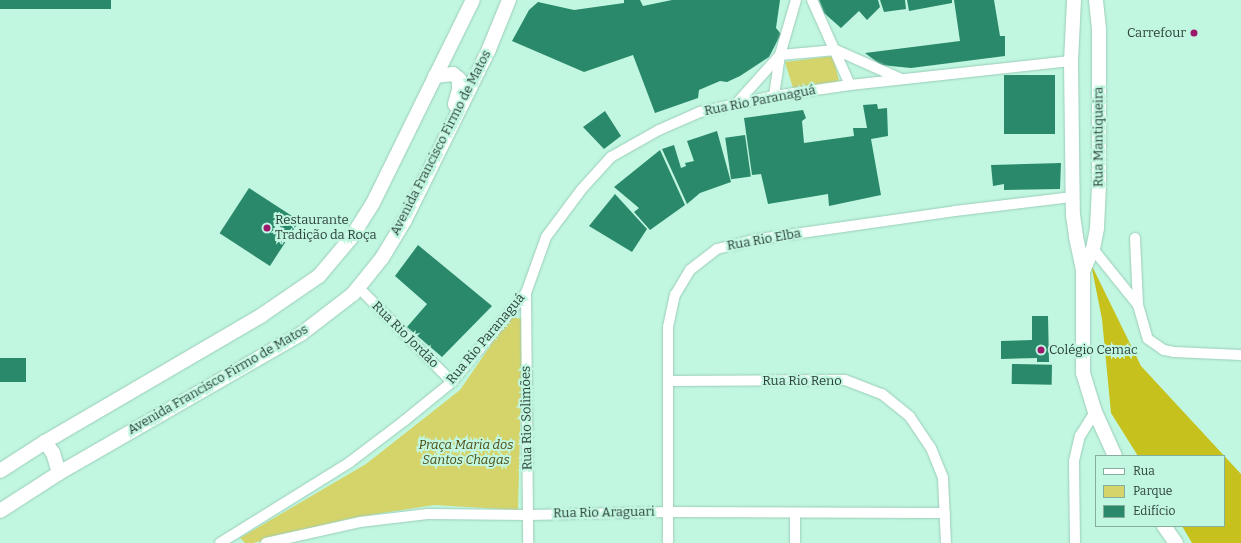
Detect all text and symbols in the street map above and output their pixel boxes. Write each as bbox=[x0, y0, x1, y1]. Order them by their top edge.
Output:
place label: Carrefour bbox=[1127, 25, 1186, 41]
marker: Carrefour bbox=[1189, 28, 1199, 38]
street label: Avenida Francisco Firmo de Matos bbox=[387, 48, 495, 238]
street label: Rua Rio Paranaguá bbox=[703, 83, 817, 119]
street label: Rua Mantiqueira bbox=[1091, 87, 1107, 187]
place label: Restaurante Tradição da Roça bbox=[275, 213, 376, 244]
marker: Restaurante Tradição da Roça bbox=[262, 223, 272, 233]
street label: Rua Rio Elba bbox=[726, 226, 802, 254]
street label: Rua Rio Paranaguá bbox=[444, 291, 528, 387]
street label: Rua Rio Jordão bbox=[369, 299, 441, 371]
street label: Avenida Francisco Firmo de Matos bbox=[125, 322, 311, 438]
place label: Colégio Cemac bbox=[1049, 342, 1138, 358]
marker: Colégio Cemac bbox=[1036, 345, 1046, 355]
street label: Rua Rio Solimões bbox=[518, 366, 536, 470]
street label: Rua Rio Reno bbox=[762, 373, 842, 389]
park label: Praça Maria dos Santos Chagas bbox=[418, 438, 514, 469]
legend bbox=[1095, 455, 1225, 527]
text: Rua bbox=[1133, 464, 1155, 478]
text: Parque bbox=[1133, 484, 1172, 498]
street label: Rua Rio Araguari bbox=[553, 504, 655, 522]
text: Edifício bbox=[1133, 504, 1175, 518]

